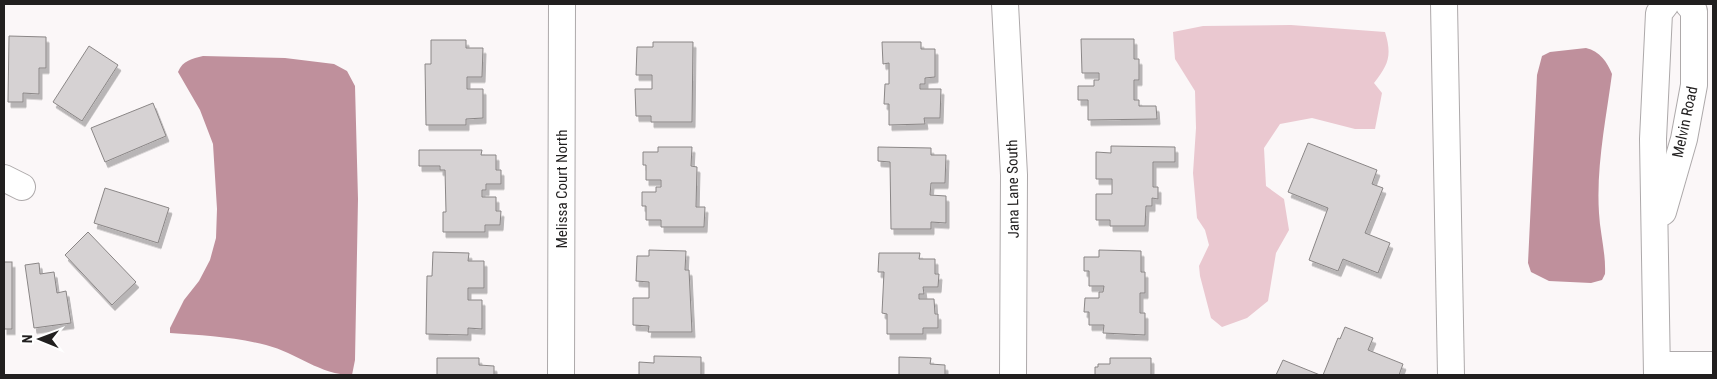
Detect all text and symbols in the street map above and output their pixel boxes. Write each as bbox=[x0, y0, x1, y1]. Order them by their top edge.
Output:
street label: Melvin Road bbox=[1669, 85, 1701, 159]
street label: Melissa Court North bbox=[553, 129, 571, 249]
street label: Jana Lane South bbox=[1003, 140, 1023, 238]
north arrow bbox=[15, 314, 65, 364]
text: N bbox=[19, 334, 35, 343]

